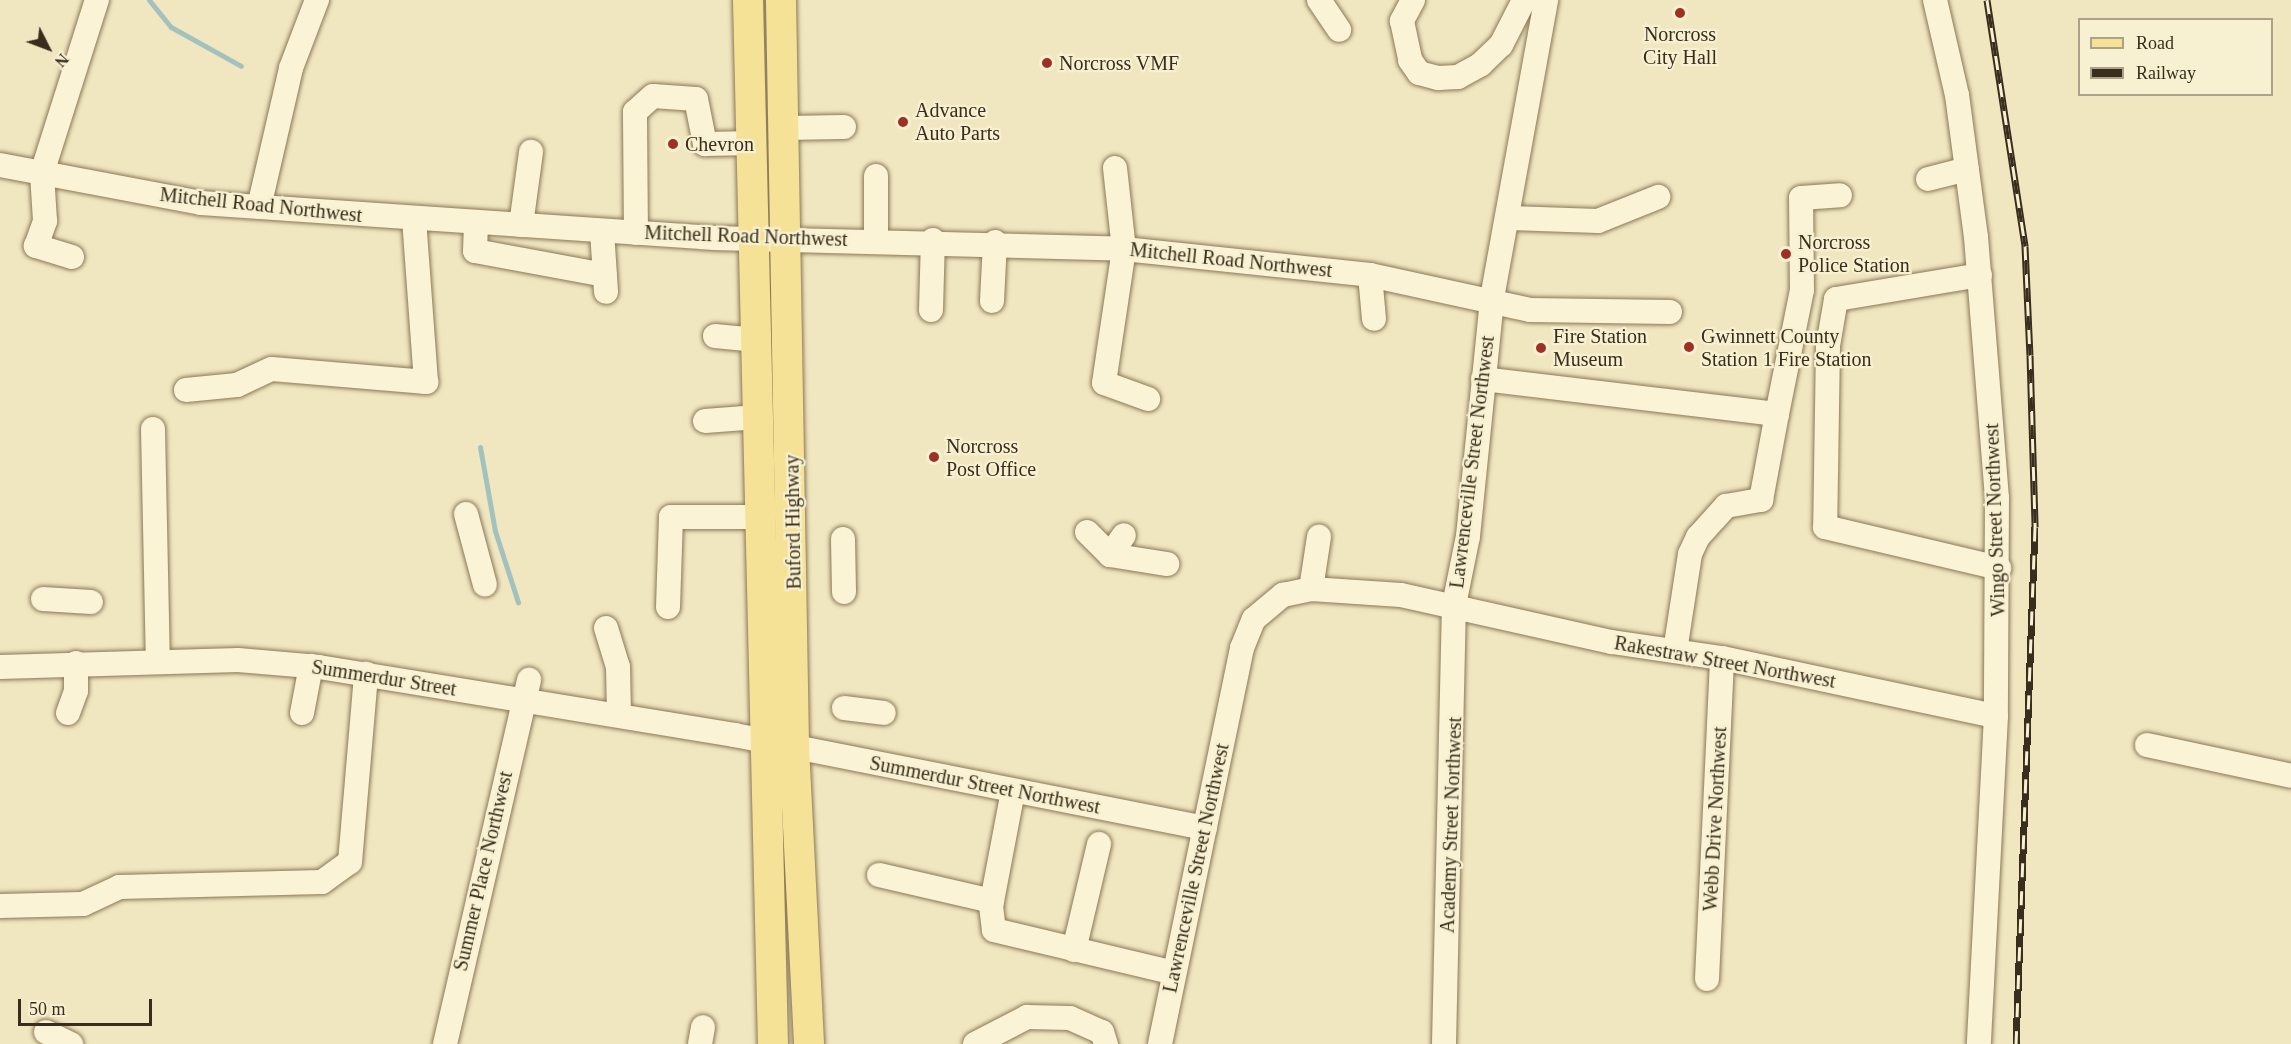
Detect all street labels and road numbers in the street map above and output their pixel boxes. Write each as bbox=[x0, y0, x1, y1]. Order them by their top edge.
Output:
street label: Mitchell Road Northwest bbox=[159, 182, 363, 228]
street label: Mitchell Road Northwest bbox=[644, 220, 848, 252]
street label: Mitchell Road Northwest bbox=[1129, 237, 1333, 283]
street label: Lawrenceville Street Northwest bbox=[1445, 334, 1499, 590]
street label: Wingo Street Northwest bbox=[1980, 423, 2010, 617]
street label: Buford Highway bbox=[780, 454, 806, 590]
street label: Rakestraw Street Northwest bbox=[1612, 631, 1838, 693]
street label: Summerdur Street bbox=[310, 655, 458, 701]
street label: Academy Street Northwest bbox=[1435, 716, 1467, 934]
street label: Webb Drive Northwest bbox=[1698, 726, 1732, 912]
street label: Lawrenceville Street Northwest bbox=[1158, 741, 1234, 995]
street label: Summerdur Street Northwest bbox=[868, 751, 1102, 819]
street label: Summer Place Northwest bbox=[448, 769, 518, 973]

